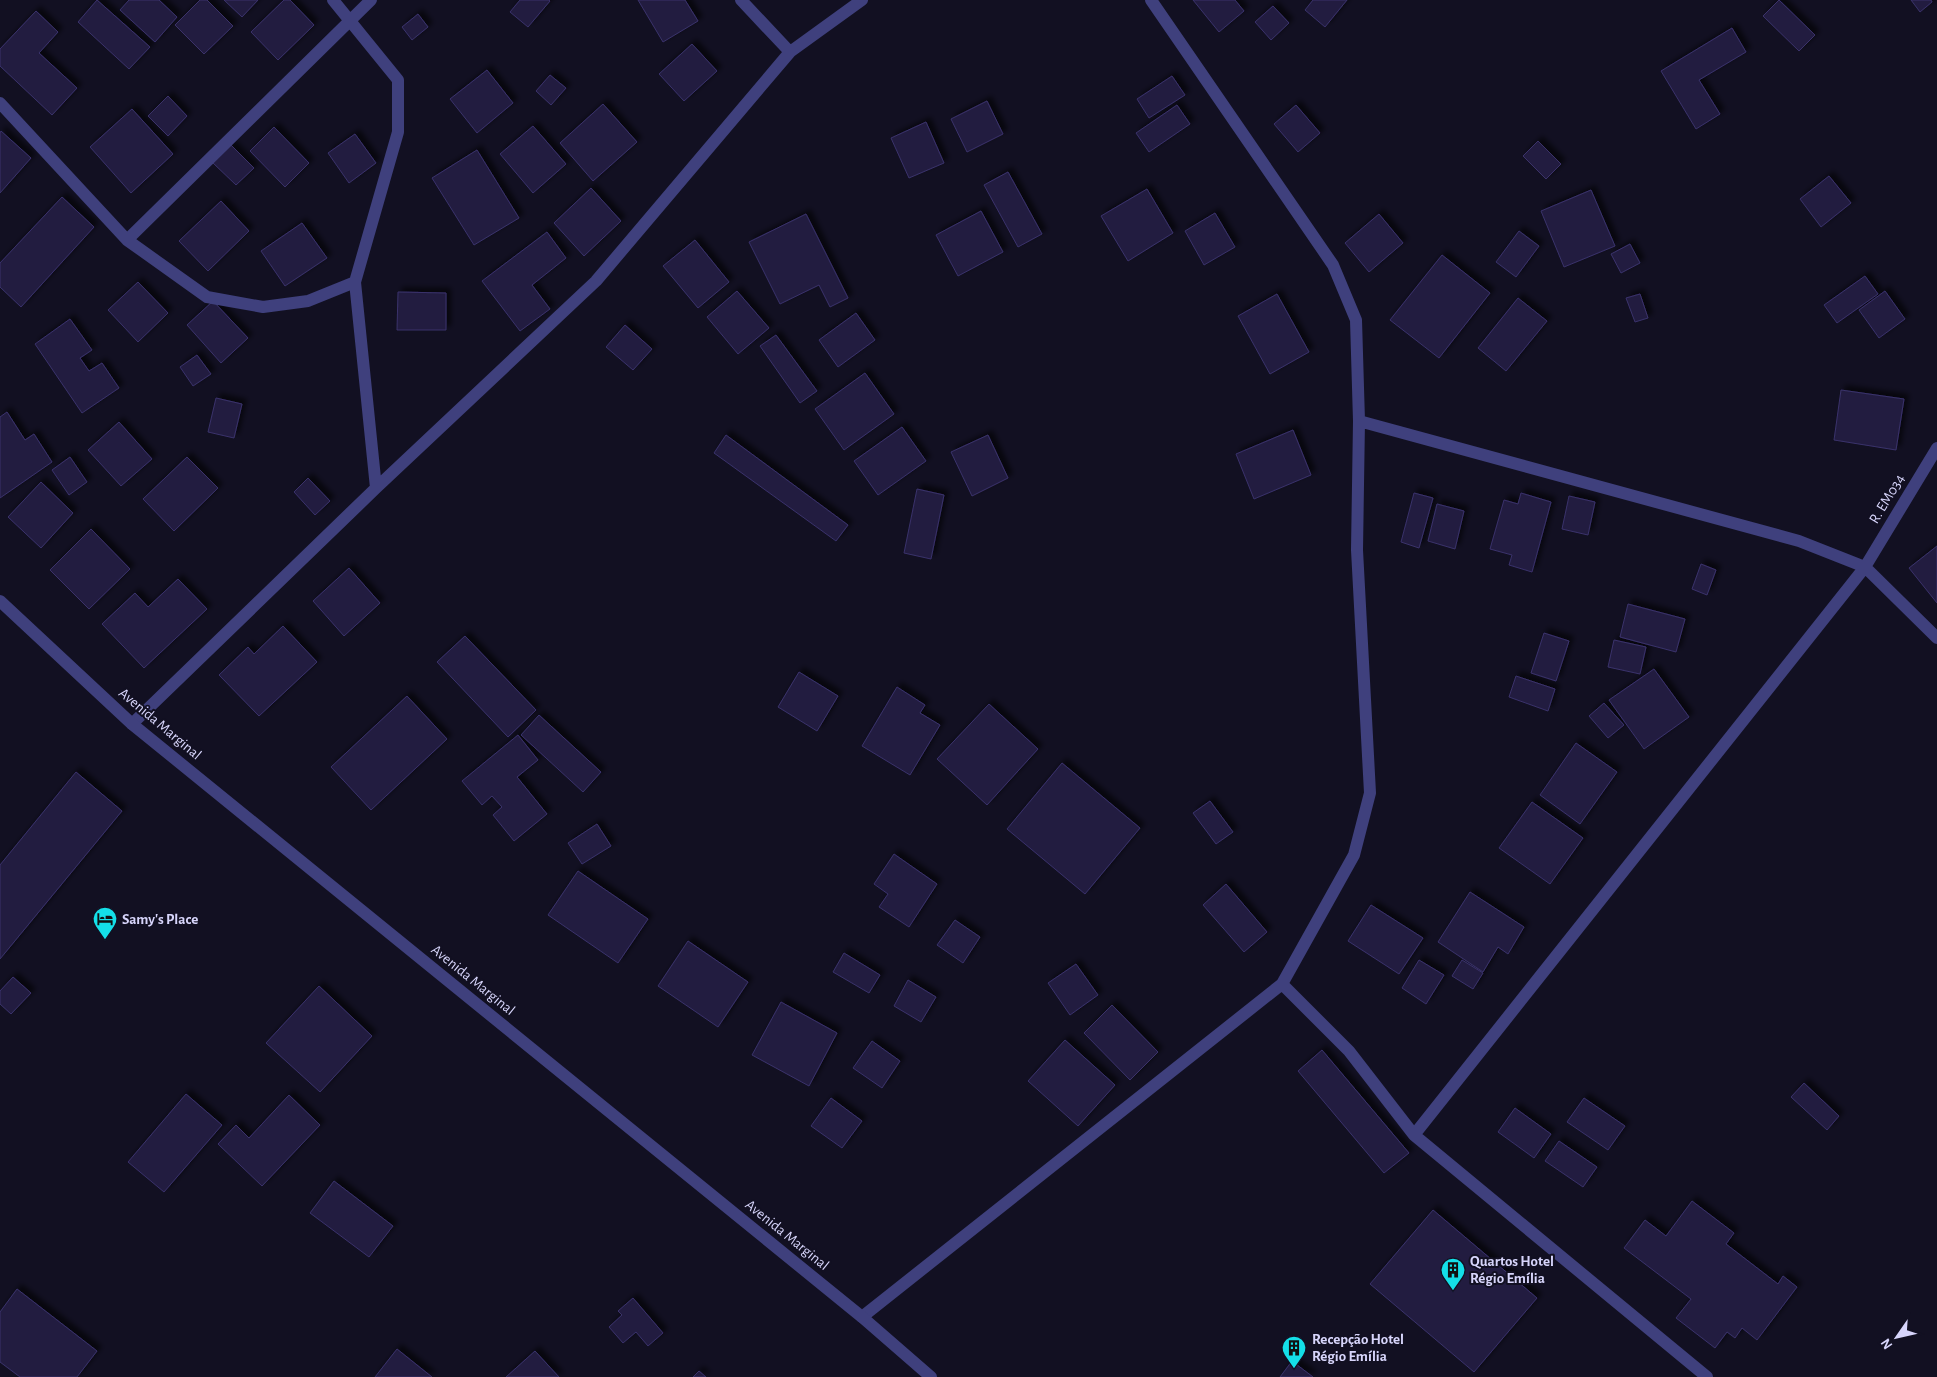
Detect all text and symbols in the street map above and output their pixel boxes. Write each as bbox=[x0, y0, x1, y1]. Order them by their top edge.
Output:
street label: R. EM034 bbox=[1867, 472, 1907, 526]
street label: Avenida Marginal bbox=[116, 685, 204, 763]
hotel icon: Samy's Place bbox=[92, 906, 118, 940]
place label: Samy's Place bbox=[122, 912, 198, 927]
street label: Avenida Marginal bbox=[428, 942, 518, 1018]
street label: Avenida Marginal bbox=[742, 1197, 832, 1273]
place label: Quartos Hotel Régio Emília bbox=[1470, 1254, 1554, 1286]
building icon: Quartos Hotel Régio Emília bbox=[1440, 1257, 1466, 1291]
north arrow bbox=[1872, 1312, 1922, 1362]
place label: Recepção Hotel Régio Emília bbox=[1312, 1332, 1404, 1364]
building icon: Recepção Hotel Régio Emília bbox=[1281, 1335, 1307, 1369]
text: N bbox=[1879, 1336, 1896, 1352]

